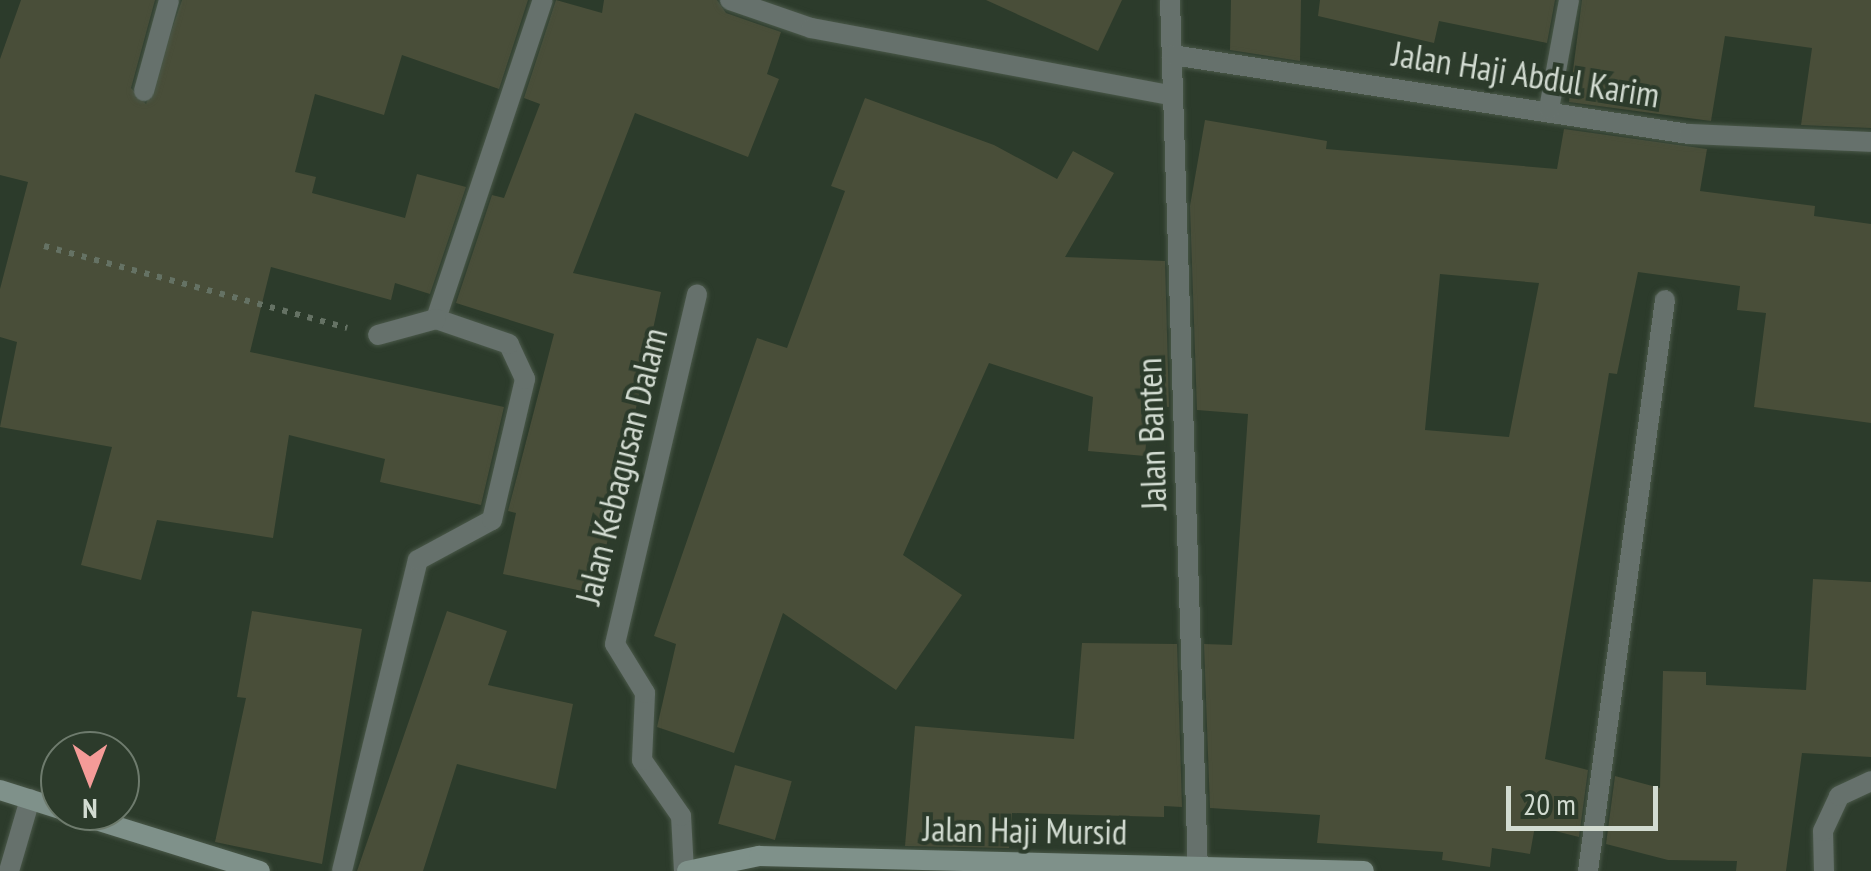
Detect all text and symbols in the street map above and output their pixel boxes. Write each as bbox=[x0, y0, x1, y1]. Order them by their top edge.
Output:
street label: Jalan Haji Abdul Karim bbox=[1389, 32, 1663, 116]
street label: Jalan Kebagusan Dalam bbox=[566, 324, 676, 608]
street label: Jalan Banten bbox=[1127, 357, 1175, 511]
north arrow bbox=[40, 731, 140, 831]
scale bar bbox=[1511, 766, 1664, 828]
text: 20 m bbox=[1523, 784, 1576, 823]
text: N bbox=[82, 791, 98, 828]
street label: Jalan Haji Mursid bbox=[922, 807, 1128, 853]

